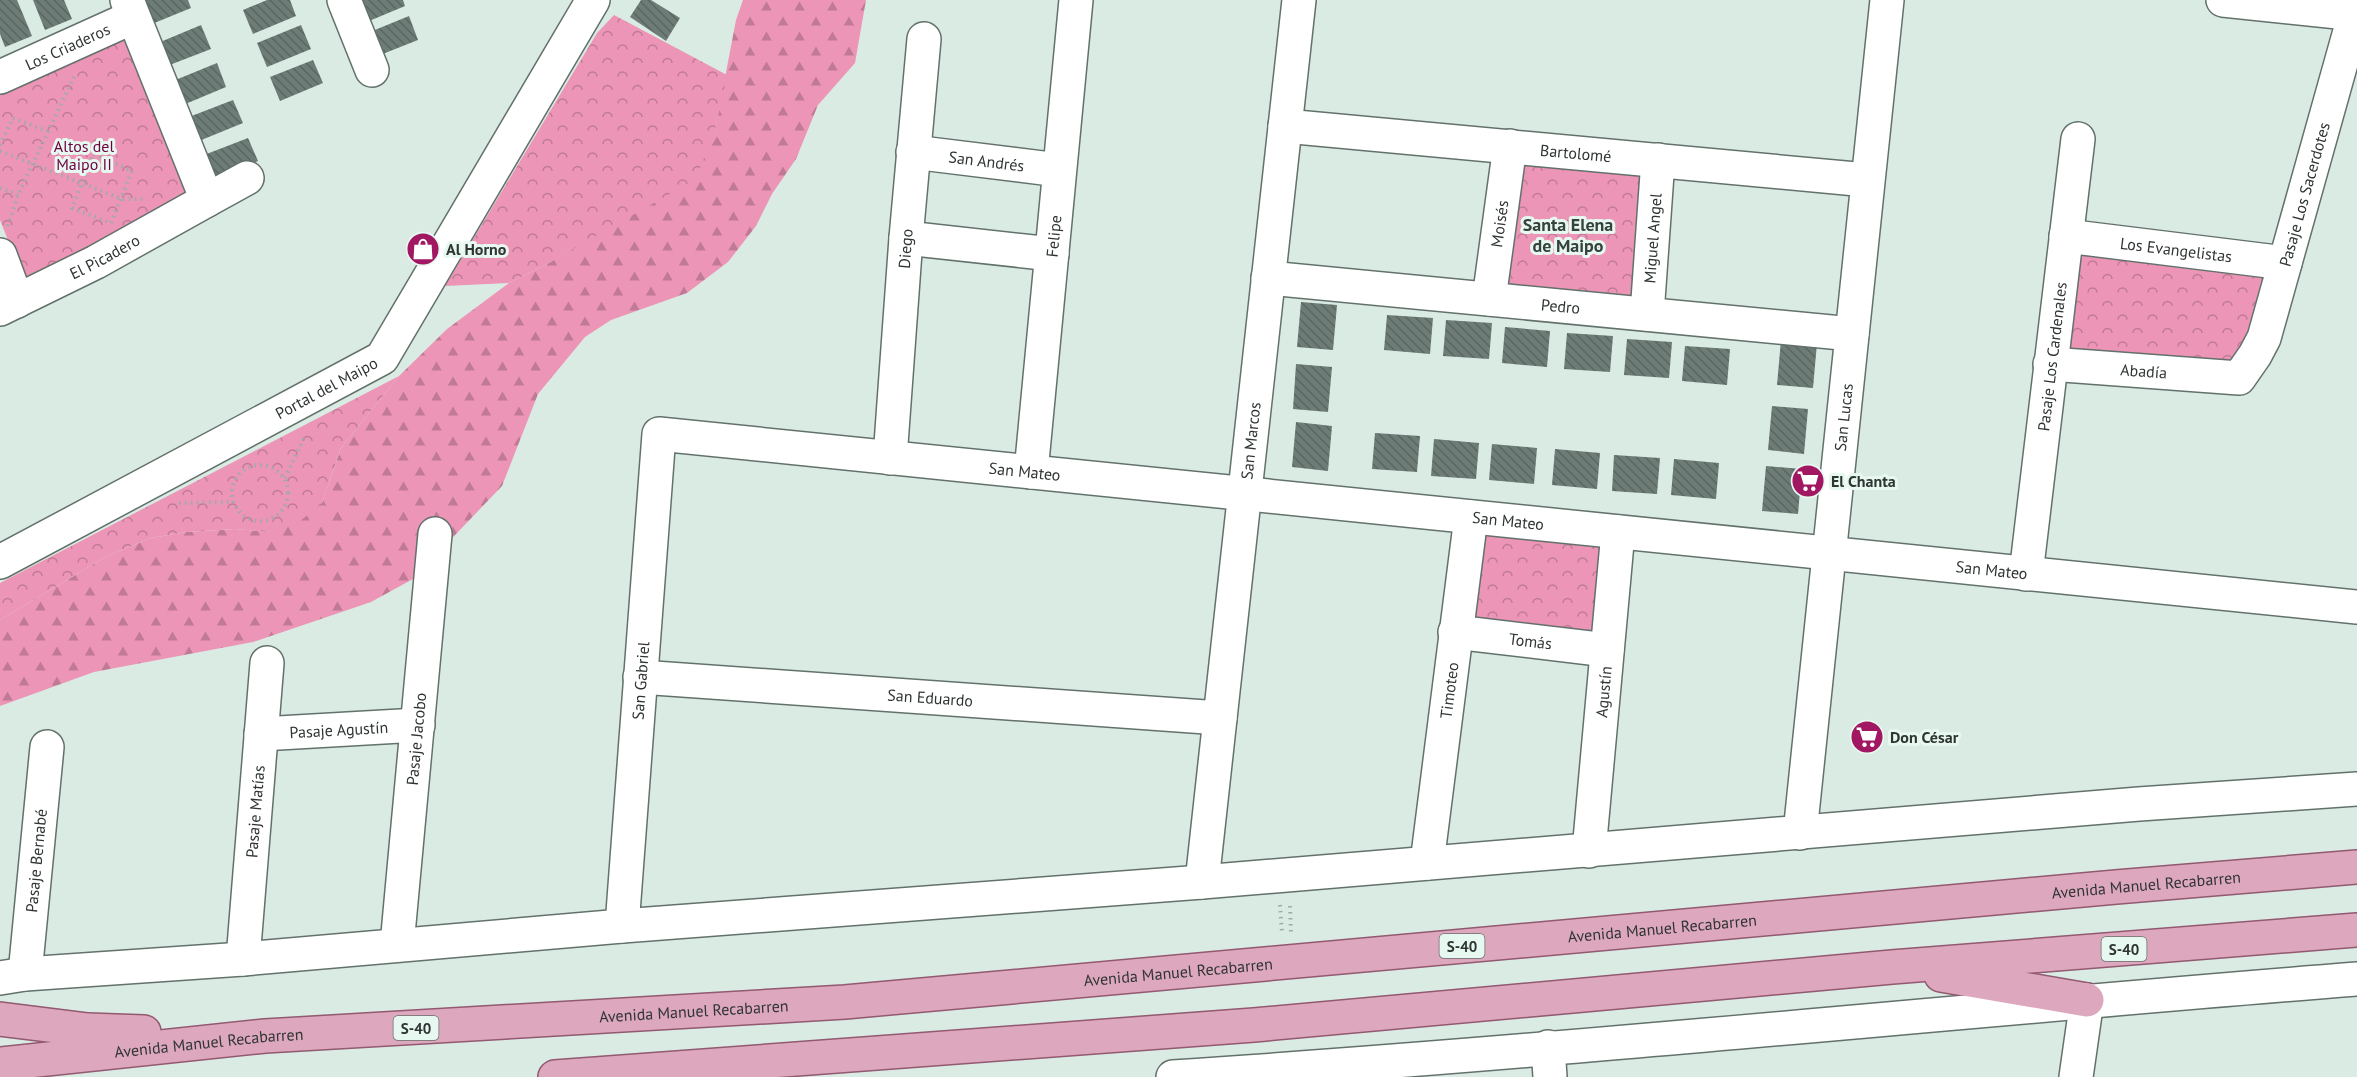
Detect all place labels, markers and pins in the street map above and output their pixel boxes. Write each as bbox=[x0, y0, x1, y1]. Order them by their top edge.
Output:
shop icon: Al Horno bbox=[405, 231, 441, 267]
place label: Al Horno bbox=[446, 239, 507, 259]
supermarket icon: El Chanta bbox=[1790, 463, 1826, 499]
place label: El Chanta bbox=[1831, 471, 1896, 491]
supermarket icon: Don César bbox=[1849, 719, 1885, 755]
place label: Don César bbox=[1890, 727, 1959, 747]

